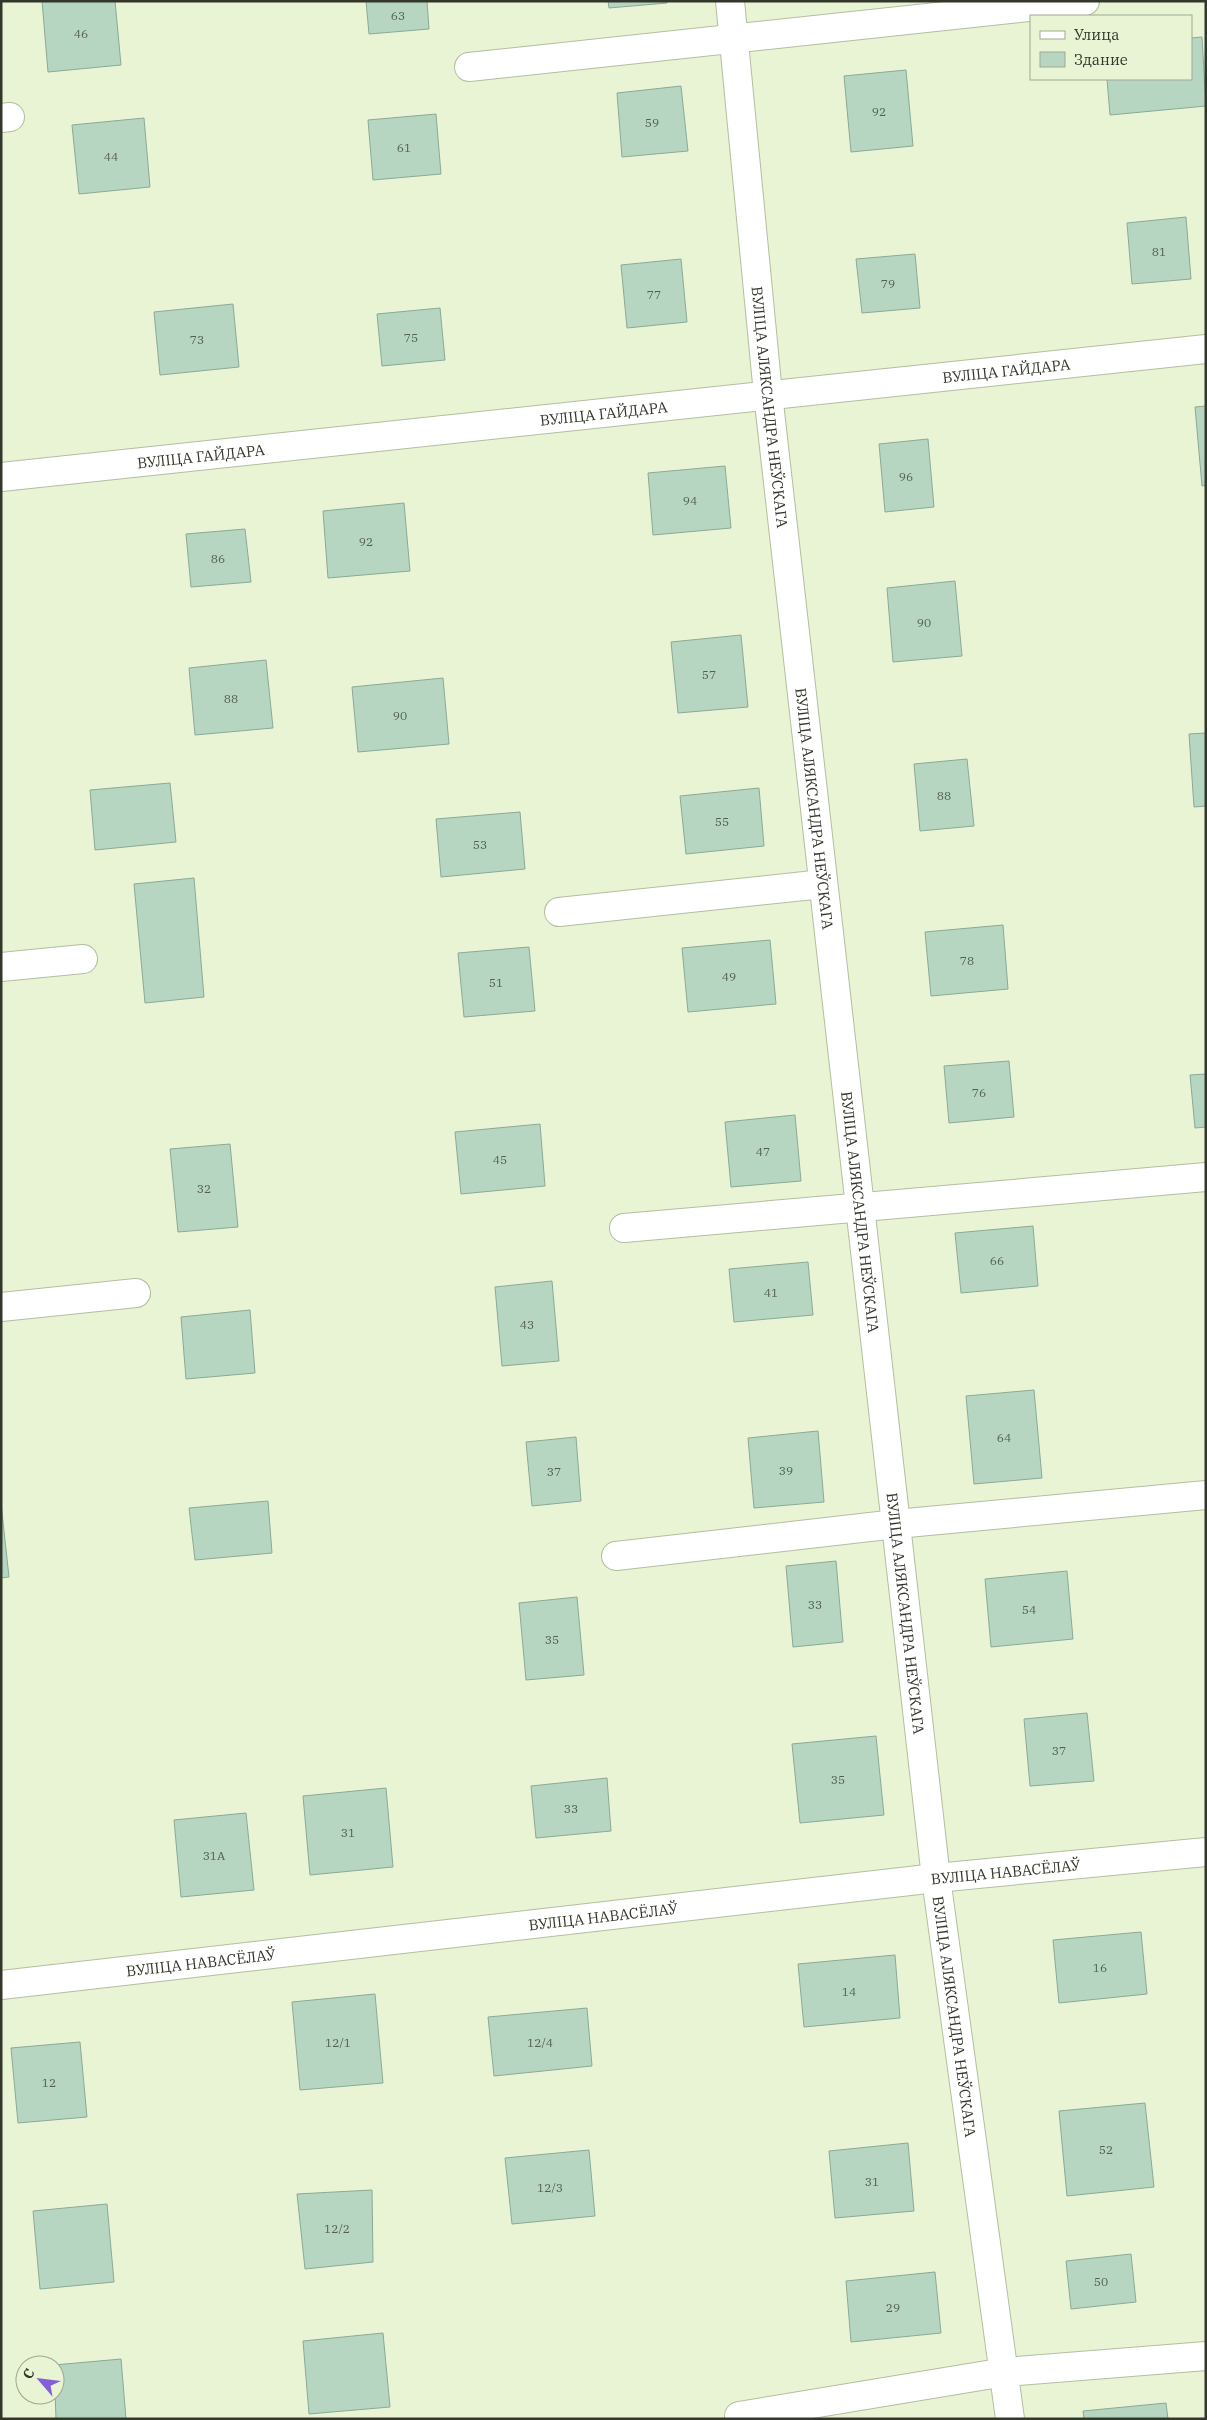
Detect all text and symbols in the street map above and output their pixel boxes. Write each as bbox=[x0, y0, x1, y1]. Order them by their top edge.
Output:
house number: 63 bbox=[391, 8, 405, 23]
legend bbox=[1030, 15, 1192, 80]
text: Улица bbox=[1074, 25, 1119, 44]
house number: 46 bbox=[74, 26, 88, 41]
text: Здание bbox=[1074, 50, 1128, 69]
house number: 92 bbox=[872, 104, 886, 119]
house number: 59 bbox=[645, 115, 659, 130]
house number: 61 bbox=[397, 140, 411, 155]
house number: 44 bbox=[104, 149, 118, 164]
house number: 81 bbox=[1152, 244, 1166, 259]
house number: 79 bbox=[881, 276, 895, 291]
street label: ВУЛІЦА АЛЯКСАНДРА НЕЎСКАГА bbox=[748, 285, 793, 530]
house number: 77 bbox=[647, 287, 661, 302]
house number: 75 bbox=[404, 330, 418, 345]
house number: 73 bbox=[190, 332, 204, 347]
street label: ВУЛІЦА ГАЙДАРА bbox=[941, 354, 1072, 386]
street label: ВУЛІЦА ГАЙДАРА bbox=[539, 397, 669, 429]
street label: ВУЛІЦА ГАЙДАРА bbox=[136, 439, 266, 472]
house number: 96 bbox=[899, 469, 913, 484]
house number: 94 bbox=[683, 493, 697, 508]
house number: 92 bbox=[359, 534, 373, 549]
house number: 86 bbox=[211, 551, 225, 566]
house number: 90 bbox=[917, 615, 931, 630]
house number: 57 bbox=[702, 667, 716, 682]
street label: ВУЛІЦА АЛЯКСАНДРА НЕЎСКАГА bbox=[792, 687, 838, 931]
house number: 88 bbox=[224, 691, 238, 706]
house number: 90 bbox=[393, 708, 407, 723]
house number: 88 bbox=[937, 788, 951, 803]
house number: 55 bbox=[715, 814, 729, 829]
house number: 53 bbox=[473, 837, 487, 852]
house number: 78 bbox=[960, 953, 974, 968]
house number: 49 bbox=[722, 969, 736, 984]
house number: 51 bbox=[489, 975, 503, 990]
house number: 76 bbox=[972, 1085, 986, 1100]
street label: ВУЛІЦА АЛЯКСАНДРА НЕЎСКАГА bbox=[837, 1090, 884, 1334]
house number: 47 bbox=[756, 1144, 770, 1159]
house number: 45 bbox=[493, 1152, 507, 1167]
house number: 32 bbox=[197, 1181, 211, 1196]
house number: 66 bbox=[990, 1253, 1004, 1268]
house number: 41 bbox=[764, 1285, 778, 1300]
house number: 43 bbox=[520, 1317, 534, 1332]
house number: 64 bbox=[997, 1430, 1011, 1445]
house number: 39 bbox=[779, 1463, 793, 1478]
house number: 37 bbox=[547, 1464, 561, 1479]
street label: ВУЛІЦА АЛЯКСАНДРА НЕЎСКАГА bbox=[883, 1492, 929, 1736]
house number: 33 bbox=[808, 1597, 822, 1612]
house number: 54 bbox=[1022, 1602, 1036, 1617]
house number: 35 bbox=[545, 1632, 559, 1647]
house number: 37 bbox=[1052, 1743, 1066, 1758]
house number: 35 bbox=[831, 1772, 845, 1787]
house number: 33 bbox=[564, 1801, 578, 1816]
house number: 31 bbox=[341, 1825, 355, 1840]
house number: 31А bbox=[203, 1848, 226, 1863]
street label: ВУЛІЦА НАВАСЁЛАЎ bbox=[930, 1855, 1081, 1888]
street label: ВУЛІЦА АЛЯКСАНДРА НЕЎСКАГА bbox=[929, 1895, 981, 2139]
street label: ВУЛІЦА НАВАСЁЛАЎ bbox=[527, 1898, 679, 1934]
street label: ВУЛІЦА НАВАСЁЛАЎ bbox=[125, 1944, 277, 1980]
house number: 16 bbox=[1093, 1960, 1107, 1975]
house number: 14 bbox=[842, 1984, 856, 1999]
house number: 12/1 bbox=[325, 2035, 351, 2050]
house number: 12/4 bbox=[527, 2035, 553, 2050]
house number: 12 bbox=[42, 2075, 56, 2090]
house number: 52 bbox=[1099, 2142, 1113, 2157]
house number: 31 bbox=[865, 2174, 879, 2189]
house number: 12/3 bbox=[537, 2180, 563, 2195]
house number: 12/2 bbox=[324, 2221, 350, 2236]
house number: 50 bbox=[1094, 2274, 1108, 2289]
house number: 29 bbox=[886, 2300, 900, 2315]
north arrow bbox=[15, 2355, 65, 2405]
text: С bbox=[18, 2366, 39, 2382]

